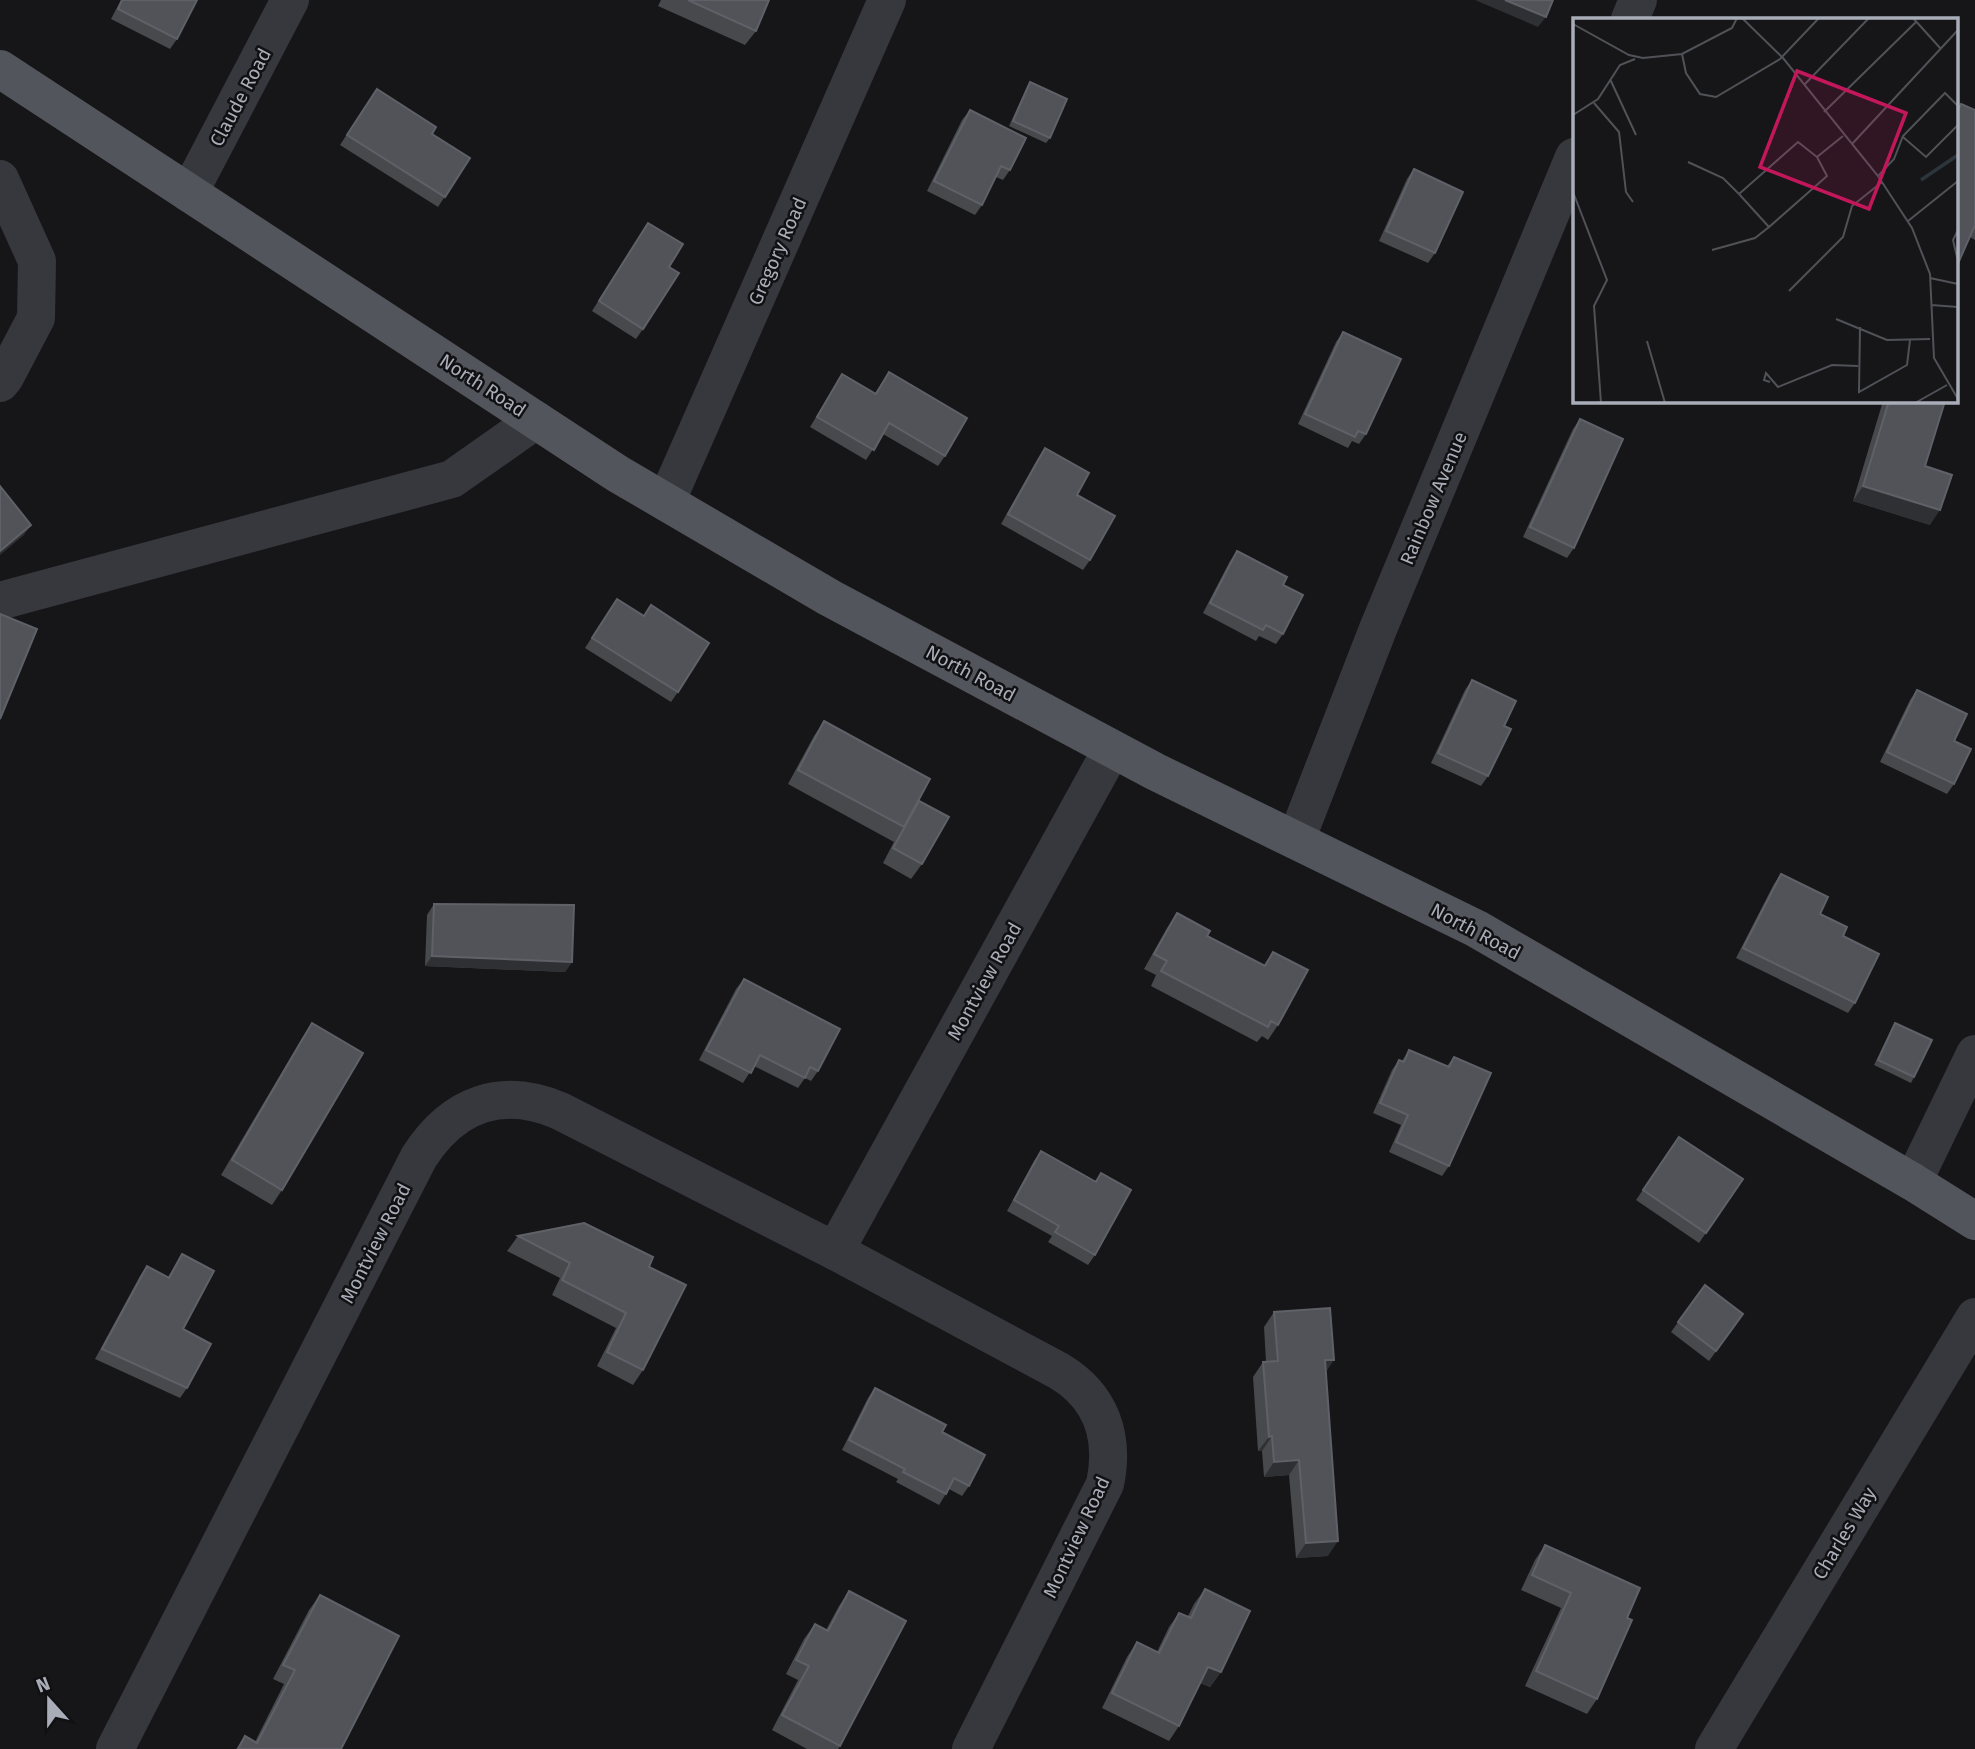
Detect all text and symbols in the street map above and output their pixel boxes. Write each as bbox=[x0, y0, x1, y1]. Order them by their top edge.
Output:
inset map bbox=[1573, 18, 1958, 402]
street label: Claude Road bbox=[205, 44, 276, 150]
street label: Gregory Road bbox=[744, 194, 811, 309]
street label: North Road bbox=[435, 349, 530, 422]
street label: Rainbow Avenue bbox=[1395, 428, 1472, 568]
street label: North Road bbox=[922, 640, 1020, 707]
street label: North Road bbox=[1427, 898, 1525, 965]
street label: Montview Road bbox=[943, 918, 1026, 1044]
street label: Montview Road bbox=[335, 1180, 415, 1307]
street label: Montview Road bbox=[1038, 1473, 1115, 1602]
street label: Charles Way bbox=[1808, 1482, 1881, 1584]
north arrow bbox=[14, 1665, 84, 1735]
text: N bbox=[33, 1672, 53, 1698]

